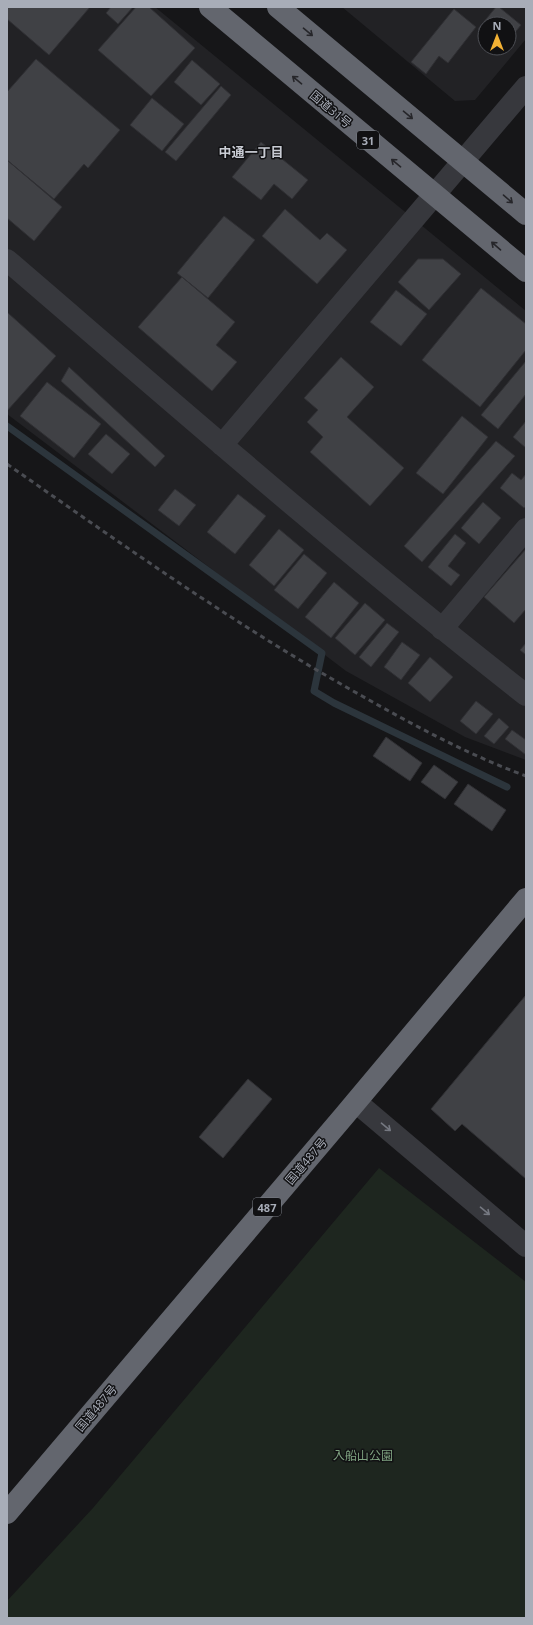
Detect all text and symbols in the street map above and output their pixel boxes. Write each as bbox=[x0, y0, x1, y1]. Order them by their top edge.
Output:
north arrow bbox=[477, 16, 517, 56]
text: N bbox=[493, 18, 501, 33]
one-way arrow bbox=[303, 27, 314, 36]
one-way arrow bbox=[291, 75, 302, 84]
street label: 国道31号 bbox=[306, 87, 356, 131]
one-way arrow bbox=[403, 111, 413, 120]
road number: 31 bbox=[357, 131, 379, 149]
district label: 中通一丁目 bbox=[218, 143, 284, 161]
one-way arrow bbox=[391, 159, 401, 168]
one-way arrow bbox=[503, 194, 513, 203]
one-way arrow bbox=[492, 242, 502, 251]
one-way arrow bbox=[380, 1123, 391, 1132]
street label: 国道487号 bbox=[281, 1134, 331, 1188]
road number: 487 bbox=[253, 1198, 281, 1216]
one-way arrow bbox=[480, 1207, 490, 1216]
street label: 国道487号 bbox=[71, 1381, 121, 1435]
park label: 入船山公園 bbox=[333, 1447, 393, 1464]

